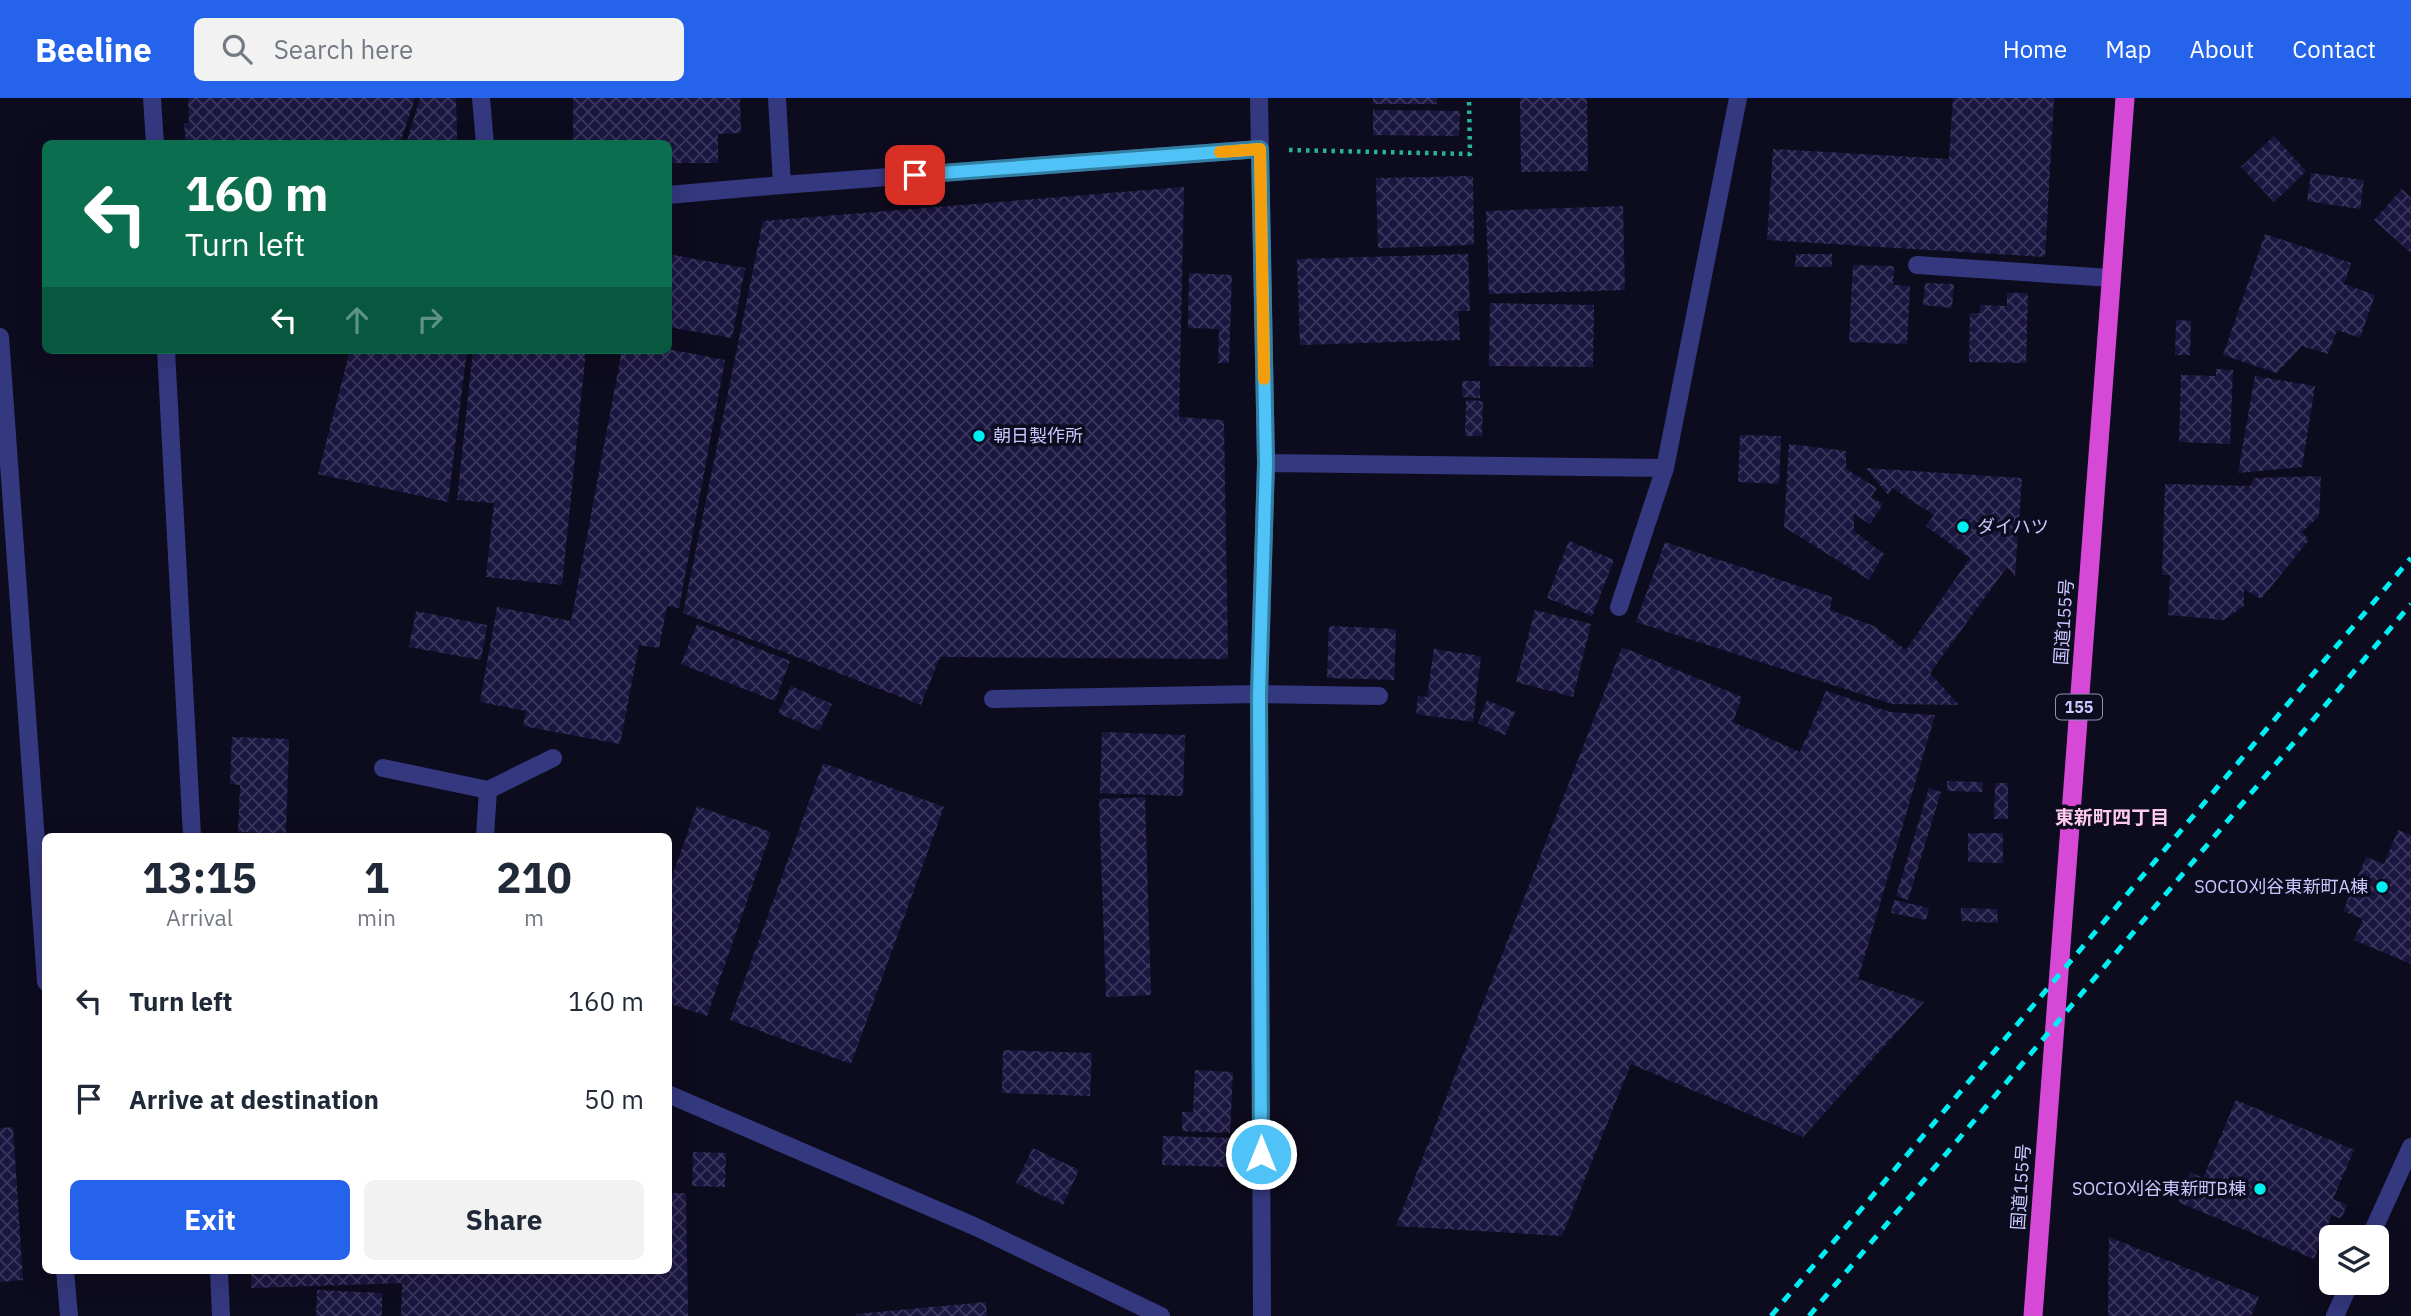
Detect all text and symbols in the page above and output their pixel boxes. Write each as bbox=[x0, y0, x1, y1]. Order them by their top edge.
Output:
search box bbox=[194, 18, 684, 81]
text: Beeline bbox=[35, 28, 152, 71]
icon: search bbox=[218, 30, 256, 68]
text: Search here bbox=[274, 32, 413, 66]
text: Home bbox=[2003, 33, 2067, 65]
text: Map bbox=[2105, 33, 2151, 65]
text: About bbox=[2189, 33, 2254, 65]
text: Contact bbox=[2292, 33, 2376, 65]
pin bbox=[885, 145, 945, 205]
icon: arrive bbox=[896, 156, 934, 194]
text: 160 m bbox=[185, 161, 329, 224]
icon: left bbox=[70, 168, 161, 259]
text: Turn left bbox=[185, 223, 305, 265]
icon: left bbox=[265, 301, 303, 339]
icon: ahead bbox=[338, 301, 376, 339]
icon: right bbox=[411, 301, 449, 339]
place label: 朝日製作所 bbox=[993, 424, 1083, 447]
marker: 朝日製作所 bbox=[971, 428, 987, 444]
place label: ダイハツ bbox=[1977, 515, 2049, 538]
marker: ダイハツ bbox=[1955, 519, 1971, 535]
street label: 国道155号 bbox=[2049, 578, 2078, 666]
road number: 155 bbox=[2056, 694, 2102, 720]
district label: 東新町四丁目 bbox=[2055, 805, 2169, 829]
text: 13:15 bbox=[142, 850, 257, 905]
text: 1 bbox=[364, 850, 389, 905]
text: 210 bbox=[496, 850, 572, 905]
place label: SOCIO刈谷東新町A棟 bbox=[2194, 875, 2368, 898]
marker: SOCIO刈谷東新町A棟 bbox=[2374, 879, 2390, 895]
text: Arrival bbox=[166, 902, 233, 932]
text: min bbox=[357, 902, 396, 932]
text: m bbox=[524, 902, 544, 932]
icon: left bbox=[70, 982, 108, 1020]
text: Turn left bbox=[129, 984, 232, 1018]
text: 160 m bbox=[568, 984, 644, 1018]
icon: arrive bbox=[70, 1080, 108, 1118]
text: Arrive at destination bbox=[129, 1082, 379, 1116]
text: 50 m bbox=[584, 1082, 644, 1116]
position arrow bbox=[1224, 1117, 1298, 1191]
street label: 国道155号 bbox=[2006, 1143, 2035, 1231]
place label: SOCIO刈谷東新町B棟 bbox=[2072, 1177, 2246, 1200]
button: Exit bbox=[70, 1180, 350, 1260]
button: Share bbox=[364, 1180, 644, 1260]
marker: SOCIO刈谷東新町B棟 bbox=[2252, 1181, 2268, 1197]
map controls bbox=[2319, 1225, 2389, 1295]
button: layers bbox=[2319, 1225, 2389, 1295]

